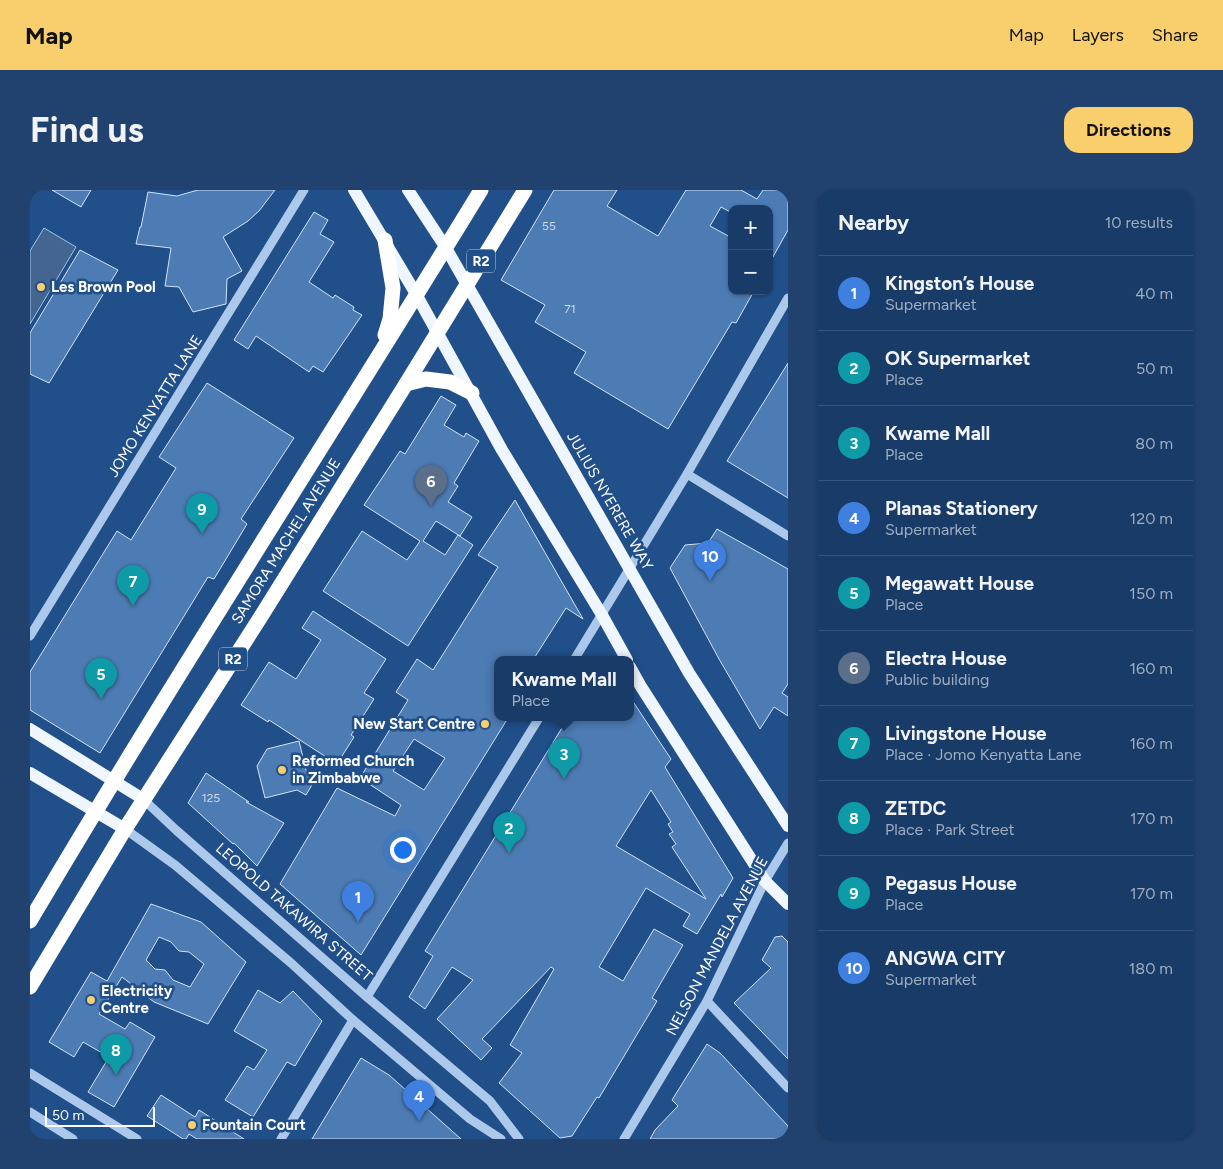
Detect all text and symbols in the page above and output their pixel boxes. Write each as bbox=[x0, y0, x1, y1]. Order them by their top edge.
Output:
text: Map bbox=[25, 21, 73, 50]
text: Map bbox=[1009, 24, 1044, 46]
text: Layers bbox=[1072, 24, 1124, 46]
text: Share bbox=[1152, 24, 1198, 46]
button: Directions bbox=[1064, 107, 1193, 153]
text: Find us bbox=[30, 109, 144, 151]
map controls bbox=[728, 205, 773, 295]
button: + bbox=[728, 205, 773, 250]
text: Nearby bbox=[838, 210, 909, 235]
text: 10 results bbox=[1105, 213, 1173, 232]
house number: 55 bbox=[542, 219, 556, 233]
road number: R2 bbox=[467, 249, 495, 272]
button: − bbox=[728, 250, 773, 295]
text: Kingston’s House bbox=[885, 272, 1034, 295]
place label: Les Brown Pool bbox=[51, 278, 156, 296]
marker: Les Brown Pool bbox=[35, 281, 47, 293]
text: 1 bbox=[851, 284, 857, 303]
text: 40 m bbox=[1135, 284, 1173, 303]
text: Supermarket bbox=[885, 295, 977, 314]
house number: 71 bbox=[564, 302, 576, 316]
street label: JOMO KENYATTA LANE bbox=[104, 332, 206, 480]
text: OK Supermarket bbox=[885, 347, 1030, 370]
text: 2 bbox=[849, 359, 859, 378]
text: 50 m bbox=[1136, 359, 1173, 378]
text: Place bbox=[885, 370, 923, 389]
text: Kwame Mall bbox=[885, 422, 990, 445]
street label: JULIUS NYERERE WAY bbox=[563, 429, 657, 573]
text: 3 bbox=[850, 434, 858, 453]
text: 80 m bbox=[1135, 434, 1173, 453]
text: Place bbox=[885, 445, 923, 464]
street label: SAMORA MACHEL AVENUE bbox=[228, 455, 344, 627]
pin: 6 bbox=[415, 465, 447, 506]
pin: 9 bbox=[186, 493, 218, 534]
text: Planas Stationery bbox=[885, 497, 1038, 520]
text: 4 bbox=[849, 509, 859, 528]
text: 120 m bbox=[1130, 509, 1173, 528]
text: Supermarket bbox=[885, 520, 977, 539]
pin: 10 bbox=[694, 540, 726, 581]
pin: 7 bbox=[117, 565, 149, 606]
text: Megawatt House bbox=[885, 572, 1034, 595]
text: 5 bbox=[849, 584, 859, 603]
text: 150 m bbox=[1129, 584, 1173, 603]
text: Place bbox=[885, 595, 923, 614]
text: Electra House bbox=[885, 647, 1007, 670]
road number: R2 bbox=[219, 648, 247, 670]
popup bbox=[494, 656, 634, 721]
pin: 5 bbox=[85, 658, 117, 699]
text: 6 bbox=[849, 659, 859, 678]
text: 160 m bbox=[1130, 659, 1173, 678]
text: Kwame Mall bbox=[511, 668, 617, 691]
text: Public building bbox=[885, 670, 989, 689]
text: Place bbox=[511, 691, 550, 710]
place label: New Start Centre bbox=[353, 715, 476, 733]
marker: New Start Centre bbox=[479, 718, 491, 730]
text: Livingstone House bbox=[885, 722, 1047, 745]
text: 7 bbox=[850, 734, 858, 753]
text: 160 m bbox=[1130, 734, 1173, 753]
pin: 3 bbox=[548, 738, 580, 779]
text: Place · Jomo Kenyatta Lane bbox=[885, 745, 1082, 764]
place label: Reformed Church in Zimbabwe bbox=[292, 752, 414, 787]
marker: Reformed Church in Zimbabwe bbox=[276, 764, 288, 776]
house number: 125 bbox=[202, 791, 220, 805]
text: ZETDC bbox=[885, 797, 946, 820]
text: 8 bbox=[849, 809, 859, 828]
text: 170 m bbox=[1130, 809, 1173, 828]
pin: 2 bbox=[493, 812, 525, 853]
text: Place · Park Street bbox=[885, 820, 1015, 839]
your location bbox=[390, 837, 416, 863]
street label: LEOPOLD TAKAWIRA STREET bbox=[212, 839, 376, 985]
street label: NELSON MANDELA AVENUE bbox=[662, 854, 772, 1038]
text: Pegasus House bbox=[885, 872, 1017, 895]
pin: 1 bbox=[342, 881, 374, 922]
text: 9 bbox=[849, 884, 859, 903]
text: 170 m bbox=[1130, 884, 1173, 903]
text: Place bbox=[885, 895, 923, 914]
text: ANGWA CITY bbox=[885, 947, 1006, 970]
text: 10 bbox=[845, 959, 863, 978]
text: 180 m bbox=[1129, 959, 1173, 978]
text: Supermarket bbox=[885, 970, 977, 989]
place label: Electricity Centre bbox=[101, 982, 173, 1017]
marker: Electricity Centre bbox=[85, 994, 97, 1006]
pin: 8 bbox=[100, 1034, 132, 1075]
pin: 4 bbox=[403, 1080, 435, 1121]
scale bar bbox=[45, 1104, 155, 1127]
text: 50 m bbox=[52, 1107, 84, 1124]
place label: Fountain Court bbox=[202, 1116, 306, 1134]
marker: Fountain Court bbox=[186, 1119, 198, 1131]

